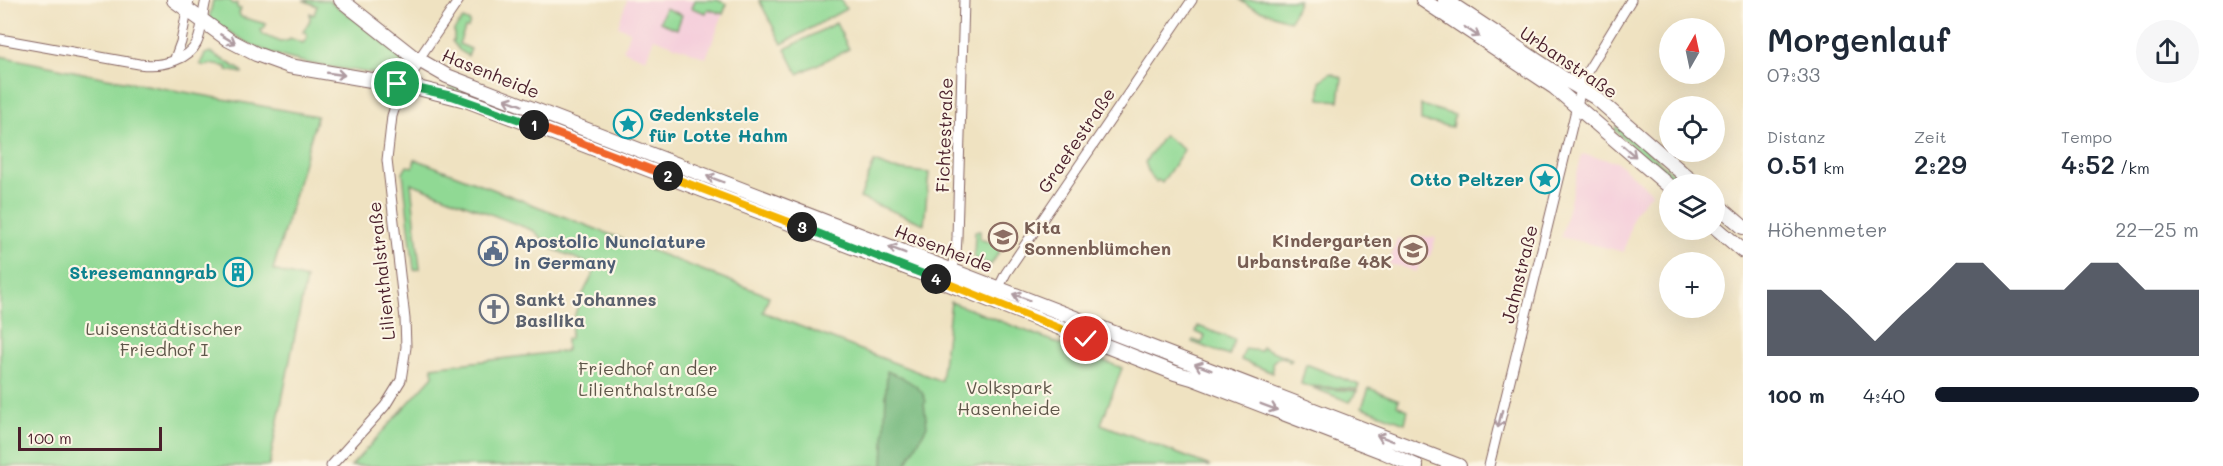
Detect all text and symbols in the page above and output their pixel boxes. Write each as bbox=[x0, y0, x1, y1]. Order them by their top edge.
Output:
text: Morgenlauf bbox=[1767, 17, 1950, 60]
north arrow bbox=[1659, 18, 1725, 84]
map controls bbox=[1659, 18, 1725, 318]
street label: Urbanstraße bbox=[1515, 20, 1623, 104]
button: share bbox=[2136, 20, 2199, 83]
one-way arrow bbox=[1463, 27, 1480, 39]
one-way arrow bbox=[219, 34, 236, 46]
street label: Hasenheide bbox=[439, 43, 543, 103]
pin bbox=[371, 58, 422, 109]
text: 07:33 bbox=[1767, 61, 1820, 87]
icon: arrive bbox=[380, 67, 413, 100]
one-way arrow bbox=[325, 69, 345, 80]
street label: Fichtestraße bbox=[930, 77, 958, 193]
street label: Graefestraße bbox=[1032, 83, 1120, 197]
one-way arrow bbox=[505, 96, 523, 107]
button: locate bbox=[1659, 96, 1725, 162]
place label: Gedenkstele für Lotte Hahm bbox=[649, 102, 788, 147]
place icon: Gedenkstele für Lotte Hahm bbox=[612, 108, 644, 140]
pin: 1 bbox=[519, 110, 549, 140]
text: 1 bbox=[530, 114, 538, 135]
text: Distanz bbox=[1767, 126, 1825, 147]
text: Zeit bbox=[1914, 126, 1947, 147]
text: Tempo bbox=[2061, 126, 2112, 147]
one-way arrow bbox=[1621, 144, 1636, 158]
text: 0.51 bbox=[1767, 147, 1818, 181]
text: 2:29 bbox=[1914, 147, 1967, 181]
text: 4:52 bbox=[2061, 147, 2115, 181]
text: km bbox=[1818, 157, 1845, 178]
text: /km bbox=[2115, 157, 2150, 178]
pin: 2 bbox=[653, 161, 683, 191]
place icon: Otto Peltzer bbox=[1529, 163, 1561, 195]
text: 2 bbox=[664, 165, 672, 186]
place label: Otto Peltzer bbox=[1410, 167, 1524, 191]
one-way arrow bbox=[706, 173, 725, 184]
button: layers bbox=[1659, 174, 1725, 240]
street label: Lilienthalstraße bbox=[362, 200, 400, 342]
pin: 3 bbox=[787, 212, 817, 242]
place label: Kita Sonnenblümchen bbox=[1024, 215, 1171, 260]
text: 3 bbox=[797, 216, 807, 237]
text: Höhenmeter bbox=[1767, 216, 1887, 242]
text: 22–25 m bbox=[2115, 216, 2199, 242]
street label: Hasenheide bbox=[891, 218, 997, 278]
school or university icon: Kita Sonnenblümchen bbox=[987, 221, 1019, 253]
street label: Jahnstraße bbox=[1495, 222, 1543, 326]
place label: Kindergarten Urbanstraße 48K bbox=[1237, 228, 1392, 273]
place label: Apostolic Nunciature in Germany bbox=[514, 229, 706, 274]
school or university icon: Kindergarten Urbanstraße 48K bbox=[1397, 234, 1429, 266]
public building icon: Apostolic Nunciature in Germany bbox=[477, 235, 509, 267]
one-way arrow bbox=[888, 244, 907, 255]
button: + bbox=[1659, 252, 1725, 318]
building icon: Stresemanngrab bbox=[222, 256, 254, 288]
place label: Stresemanngrab bbox=[69, 260, 217, 284]
pin: 4 bbox=[921, 264, 951, 294]
text: 4 bbox=[931, 268, 941, 289]
place label: Sankt Johannes Basilika bbox=[515, 287, 657, 332]
one-way arrow bbox=[1012, 291, 1031, 302]
church icon: Sankt Johannes Basilika bbox=[478, 293, 510, 325]
pin bbox=[1060, 313, 1111, 364]
park label: Luisenstädtischer Friedhof I bbox=[85, 316, 243, 361]
icon: check bbox=[1069, 322, 1102, 355]
park label: Friedhof an der Lilienthalstraße bbox=[578, 356, 718, 401]
one-way arrow bbox=[1194, 361, 1213, 372]
park label: Volkspark Hasenheide bbox=[957, 375, 1061, 420]
text: 100 m bbox=[1767, 382, 1825, 408]
text: 4:40 bbox=[1863, 382, 1905, 408]
one-way arrow bbox=[1260, 403, 1278, 414]
one-way arrow bbox=[1494, 409, 1506, 428]
scale bar bbox=[18, 424, 162, 452]
text: 100 m bbox=[27, 427, 72, 448]
one-way arrow bbox=[1376, 431, 1395, 442]

